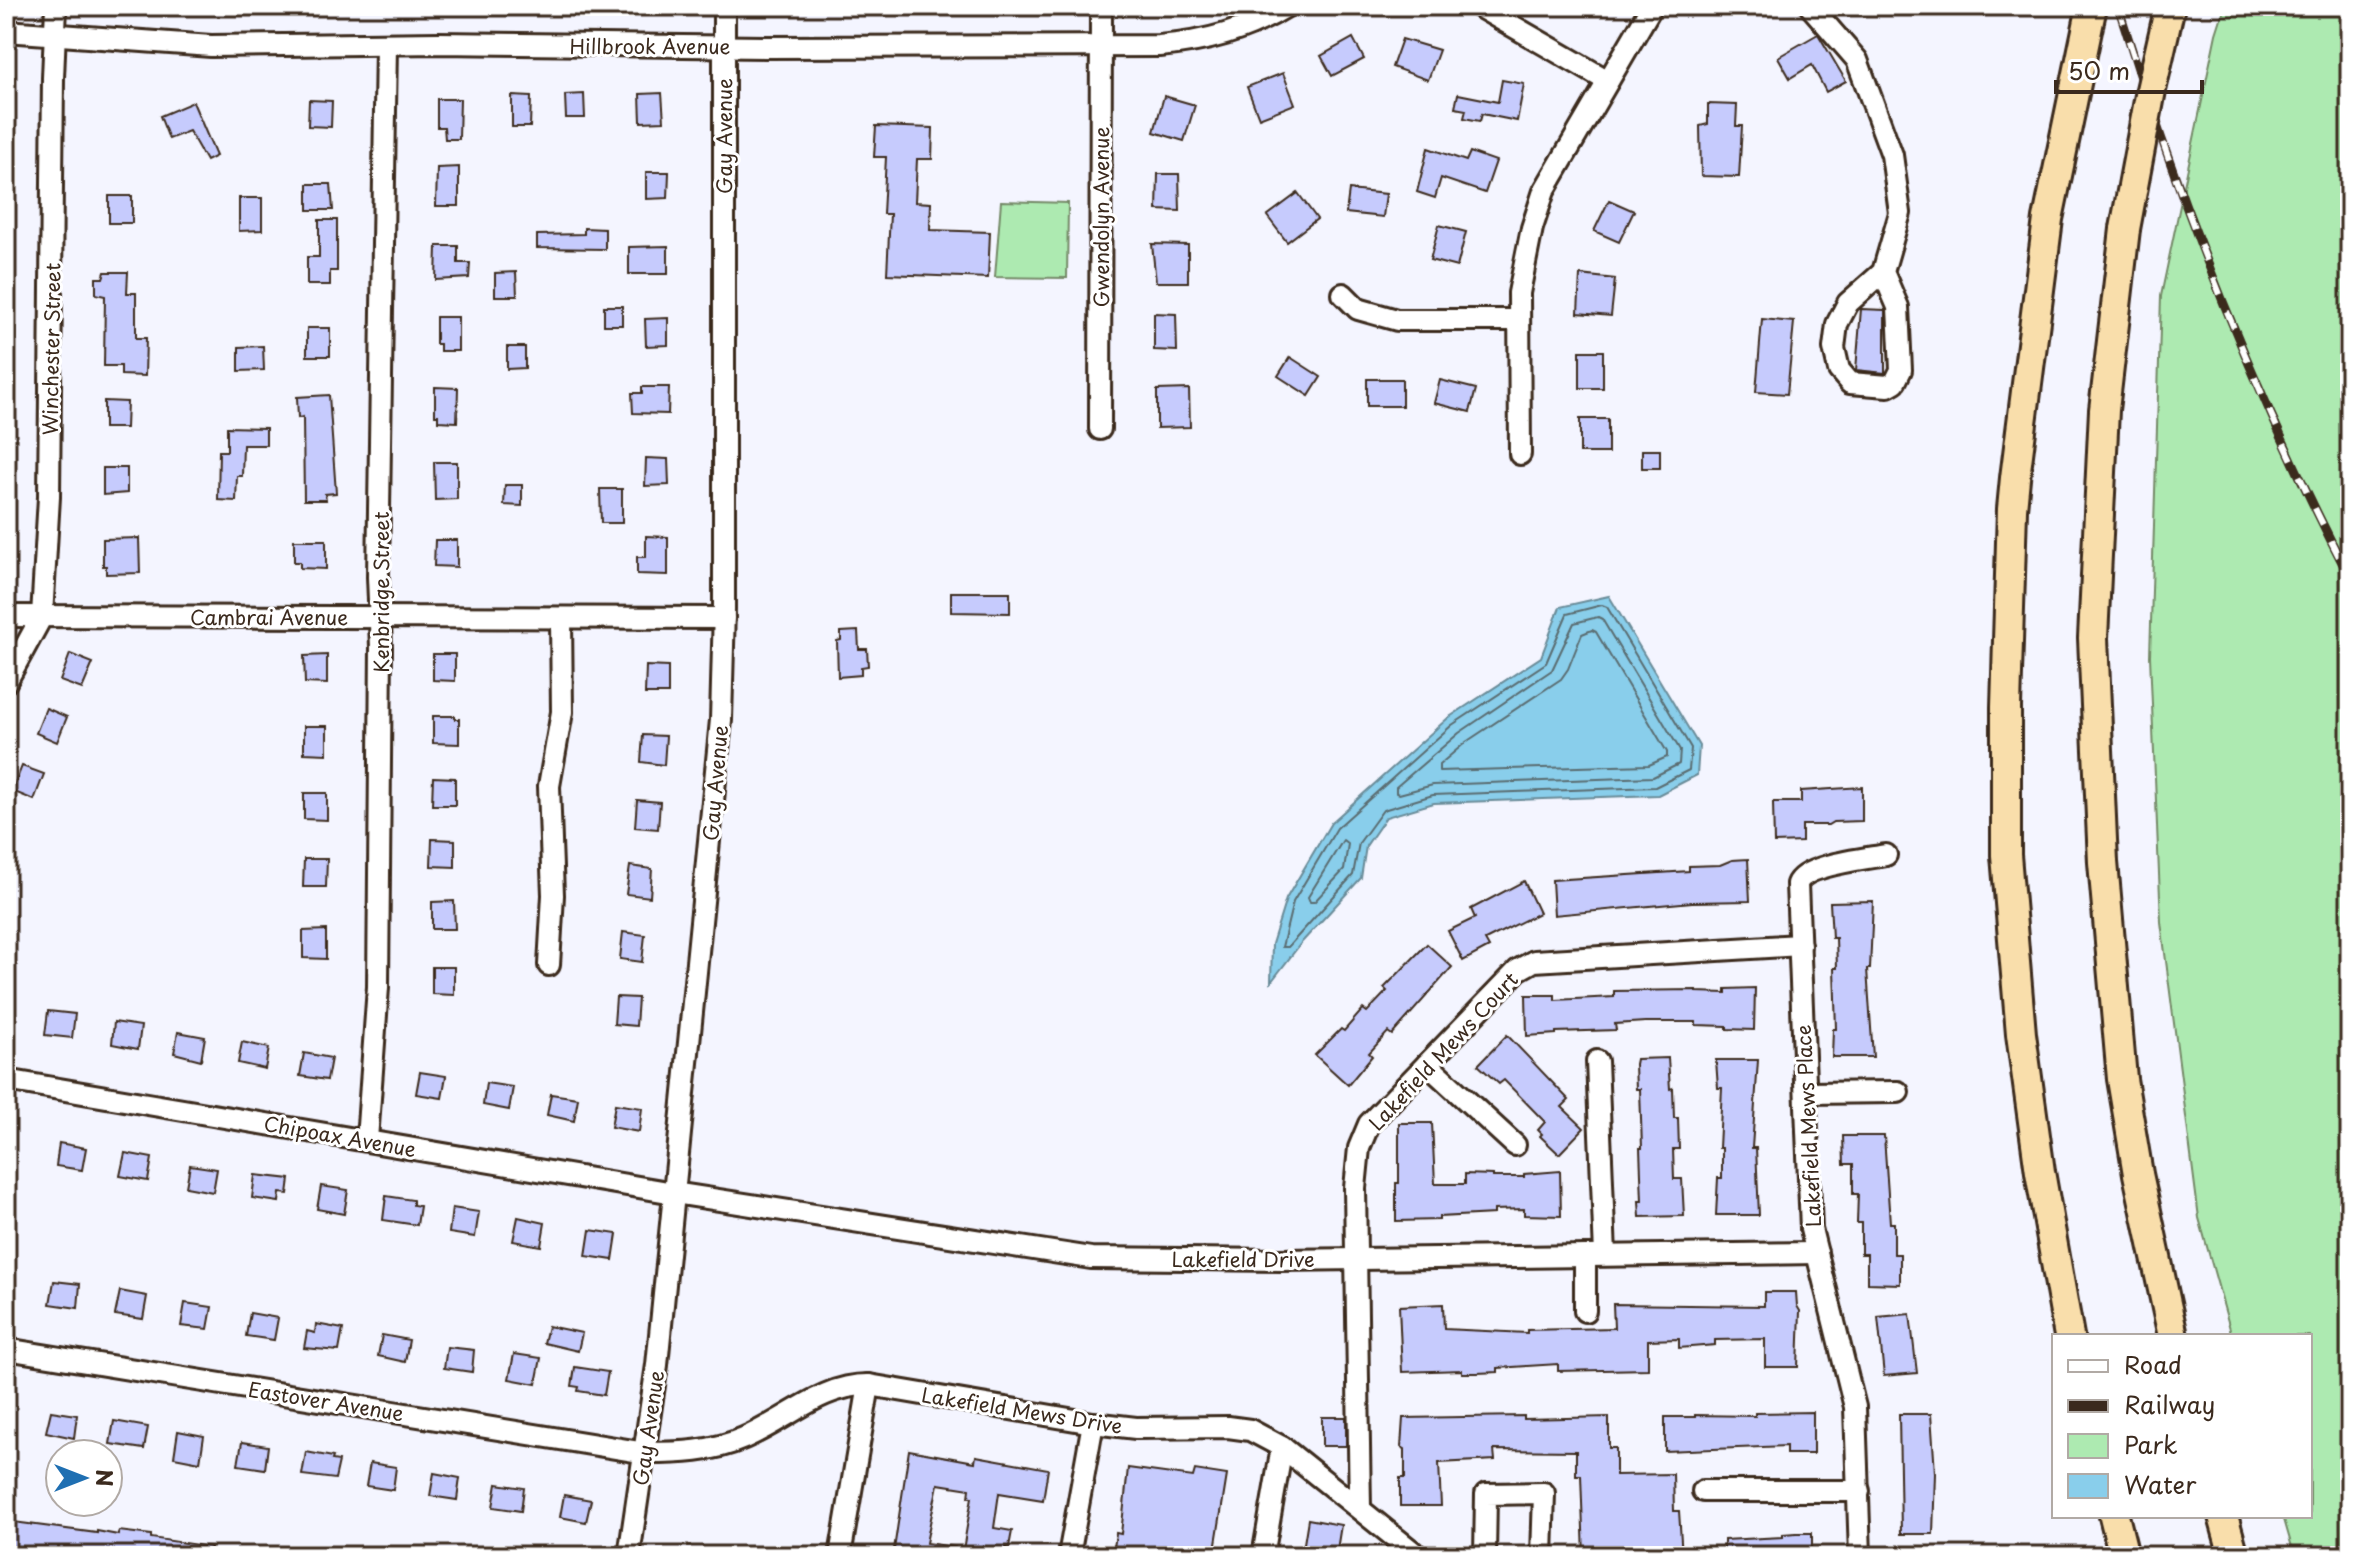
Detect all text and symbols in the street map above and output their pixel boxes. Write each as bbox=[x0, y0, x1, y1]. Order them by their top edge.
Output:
street label: Hillbrook Avenue bbox=[570, 31, 731, 61]
scale bar bbox=[2056, 44, 2202, 94]
text: 50 m bbox=[2068, 52, 2130, 88]
street label: Gay Avenue bbox=[709, 78, 739, 194]
street label: Gwendolyn Avenue bbox=[1086, 127, 1116, 307]
street label: Winchester Street bbox=[34, 262, 68, 436]
street label: Kenbridge Street bbox=[366, 511, 396, 673]
street label: Cambrai Avenue bbox=[190, 602, 348, 632]
street label: Gay Avenue bbox=[695, 724, 735, 842]
street label: Lakefield Mews Court bbox=[1361, 965, 1525, 1137]
street label: Lakefield Mews Place bbox=[1788, 1024, 1828, 1228]
street label: Chipoax Avenue bbox=[262, 1108, 419, 1164]
street label: Lakefield Drive bbox=[1171, 1244, 1315, 1274]
legend bbox=[2052, 1334, 2312, 1518]
text: Road bbox=[2124, 1346, 2182, 1382]
street label: Gay Avenue bbox=[625, 1368, 671, 1488]
street label: Eastover Avenue bbox=[246, 1374, 406, 1428]
street label: Lakefield Mews Drive bbox=[919, 1379, 1125, 1441]
text: Railway bbox=[2124, 1386, 2215, 1422]
text: Park bbox=[2124, 1426, 2178, 1462]
north arrow bbox=[44, 1438, 124, 1518]
text: Water bbox=[2124, 1466, 2197, 1502]
text: N bbox=[89, 1469, 122, 1487]

